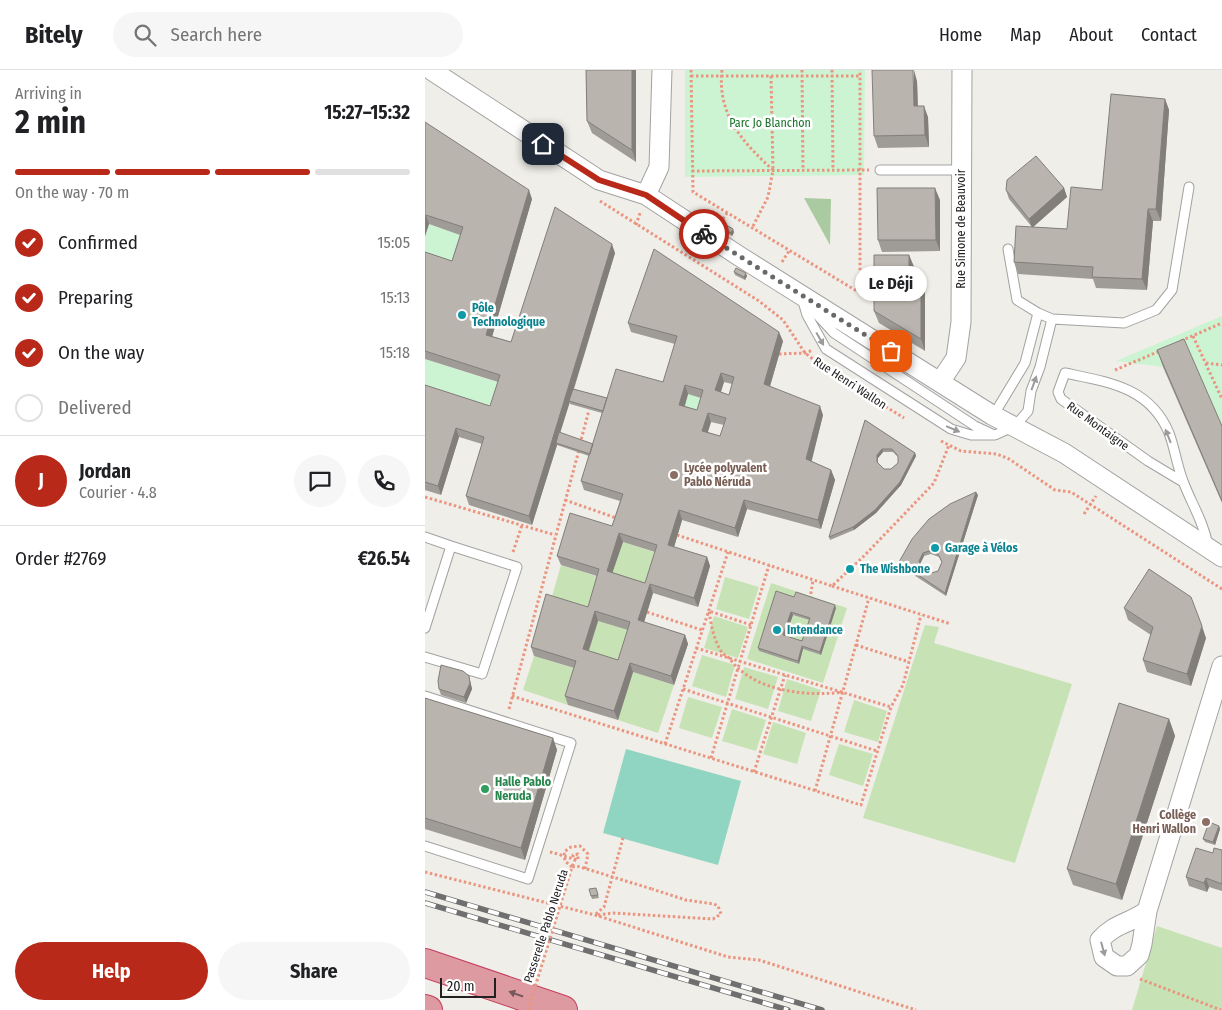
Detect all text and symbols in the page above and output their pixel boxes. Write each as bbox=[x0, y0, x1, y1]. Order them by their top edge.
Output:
search box bbox=[113, 12, 463, 57]
text: Bitely bbox=[25, 21, 83, 49]
icon: search bbox=[131, 21, 159, 49]
text: Search here bbox=[171, 23, 262, 46]
text: Home bbox=[939, 24, 982, 46]
text: Map bbox=[1010, 24, 1041, 46]
text: About bbox=[1069, 24, 1113, 46]
text: Contact bbox=[1141, 24, 1197, 46]
text: Arriving in bbox=[15, 84, 82, 103]
text: 15:27–15:32 bbox=[324, 101, 410, 124]
text: 2 min bbox=[15, 103, 86, 141]
park label: Parc Jo Blanchon bbox=[729, 116, 811, 130]
pin bbox=[522, 123, 564, 165]
icon: home bbox=[529, 130, 557, 158]
street label: Rue Simone de Beauvoir bbox=[954, 168, 968, 289]
text: On the way · 70 m bbox=[15, 183, 129, 202]
courier bbox=[679, 209, 729, 259]
icon: bike bbox=[690, 220, 718, 248]
icon: check bbox=[15, 229, 43, 257]
text: Confirmed bbox=[58, 231, 138, 254]
text: 15:05 bbox=[377, 233, 410, 252]
callout: Le Déji bbox=[855, 266, 927, 301]
text: Le Déji bbox=[869, 274, 913, 293]
icon: check bbox=[15, 284, 43, 312]
text: Preparing bbox=[58, 286, 133, 309]
text: 15:13 bbox=[380, 288, 410, 307]
place label: Pôle Technologique bbox=[472, 301, 545, 329]
marker: Pôle Technologique bbox=[456, 309, 468, 321]
pin bbox=[870, 330, 912, 372]
one-way arrow bbox=[815, 332, 824, 345]
icon: bag bbox=[877, 337, 905, 365]
icon: check bbox=[15, 339, 43, 367]
text: On the way bbox=[58, 341, 144, 364]
text: 15:18 bbox=[379, 343, 410, 362]
street label: Rue Henri Wallon bbox=[811, 354, 889, 412]
one-way arrow bbox=[1030, 375, 1038, 390]
text: Delivered bbox=[58, 396, 132, 419]
street label: Rue Montaigne bbox=[1064, 399, 1132, 453]
one-way arrow bbox=[946, 425, 960, 433]
one-way arrow bbox=[1164, 429, 1172, 443]
button: chat bbox=[294, 455, 346, 507]
button: phone bbox=[358, 455, 410, 507]
text: Jordan bbox=[79, 460, 131, 483]
place label: Lycée polyvalent Pablo Néruda bbox=[684, 461, 768, 489]
text: J bbox=[38, 469, 44, 492]
marker: Lycée polyvalent Pablo Néruda bbox=[668, 469, 680, 481]
text: Courier · 4.8 bbox=[79, 483, 157, 502]
place label: Garage à Vélos bbox=[945, 541, 1018, 555]
marker: Garage à Vélos bbox=[929, 542, 941, 554]
text: Order #2769 bbox=[15, 547, 106, 570]
text: €26.54 bbox=[358, 547, 410, 570]
place label: The Wishbone bbox=[860, 562, 930, 576]
marker: The Wishbone bbox=[844, 563, 856, 575]
place label: Intendance bbox=[787, 623, 843, 637]
marker: Intendance bbox=[771, 624, 783, 636]
place label: Halle Pablo Neruda bbox=[495, 775, 552, 803]
marker: Halle Pablo Neruda bbox=[479, 783, 491, 795]
place label: Collège Henri Wallon bbox=[1132, 808, 1196, 836]
marker: Collège Henri Wallon bbox=[1200, 816, 1212, 828]
street label: Passerelle Pablo Neruda bbox=[521, 867, 571, 984]
button: Help bbox=[15, 942, 208, 1000]
button: Share bbox=[218, 942, 410, 1000]
one-way arrow bbox=[1099, 942, 1107, 957]
scale bar bbox=[440, 975, 496, 998]
text: 20 m bbox=[447, 978, 475, 995]
one-way arrow bbox=[509, 990, 524, 997]

